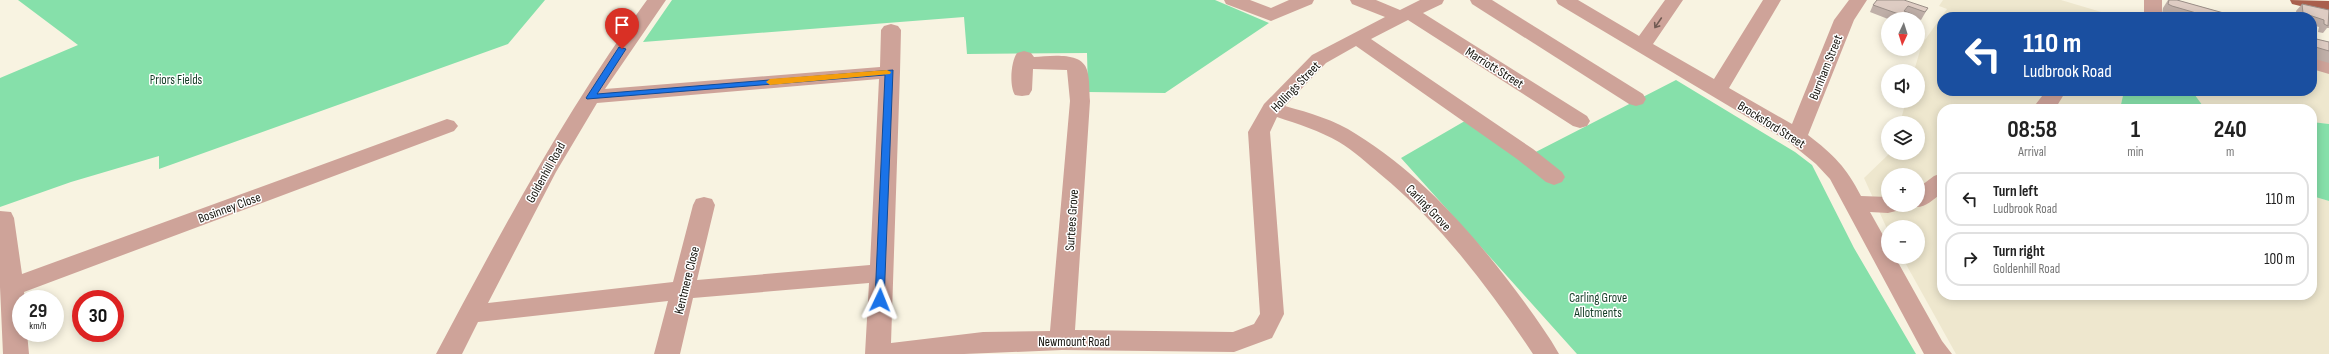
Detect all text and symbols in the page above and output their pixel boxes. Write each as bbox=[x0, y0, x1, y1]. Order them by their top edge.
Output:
pin bbox=[605, 8, 639, 49]
north arrow bbox=[1881, 12, 1925, 56]
map controls bbox=[1881, 12, 1925, 264]
icon: arrive bbox=[611, 14, 633, 36]
one-way arrow bbox=[1654, 17, 1662, 28]
text: 110 m bbox=[2023, 27, 2081, 60]
icon: left bbox=[1957, 28, 2009, 80]
street label: Burnham Street bbox=[1806, 32, 1846, 102]
street label: Marriott Street bbox=[1462, 44, 1526, 92]
street label: Hollings Street bbox=[1268, 58, 1324, 115]
text: Ludbrook Road bbox=[2023, 61, 2112, 82]
button: sound bbox=[1881, 64, 1925, 108]
park label: Priors Fields bbox=[150, 72, 203, 88]
street label: Brocksford Street bbox=[1735, 98, 1808, 152]
text: 08:58 bbox=[2007, 115, 2057, 144]
text: 1 bbox=[2131, 115, 2140, 144]
text: 240 bbox=[2214, 115, 2247, 144]
button: layers bbox=[1881, 116, 1925, 160]
street label: Goldenhill Road bbox=[523, 139, 569, 206]
text: Arrival bbox=[2018, 144, 2046, 160]
text: min bbox=[2127, 144, 2144, 160]
text: m bbox=[2226, 144, 2234, 160]
button: + bbox=[1881, 168, 1925, 212]
street label: Carling Grove bbox=[1402, 181, 1454, 234]
text: Turn left bbox=[1993, 182, 2038, 201]
icon: left bbox=[1959, 188, 1981, 210]
street label: Bosinney Close bbox=[196, 189, 263, 227]
street label: Surtees Grove bbox=[1062, 189, 1082, 251]
text: 110 m bbox=[2266, 190, 2295, 209]
text: Ludbrook Road bbox=[1993, 201, 2057, 217]
button: − bbox=[1881, 220, 1925, 264]
text: Turn right bbox=[1993, 242, 2045, 261]
street label: Kentmere Close bbox=[671, 245, 703, 316]
icon: right bbox=[1959, 248, 1981, 270]
text: 100 m bbox=[2264, 250, 2295, 269]
text: Goldenhill Road bbox=[1993, 261, 2060, 277]
position arrow bbox=[859, 279, 901, 321]
speed limit sign: 30 bbox=[72, 290, 124, 342]
park label: Carling Grove Allotments bbox=[1569, 290, 1627, 321]
text: 29 bbox=[29, 299, 47, 323]
text: km/h bbox=[29, 320, 47, 332]
street label: Newmount Road bbox=[1038, 334, 1110, 350]

